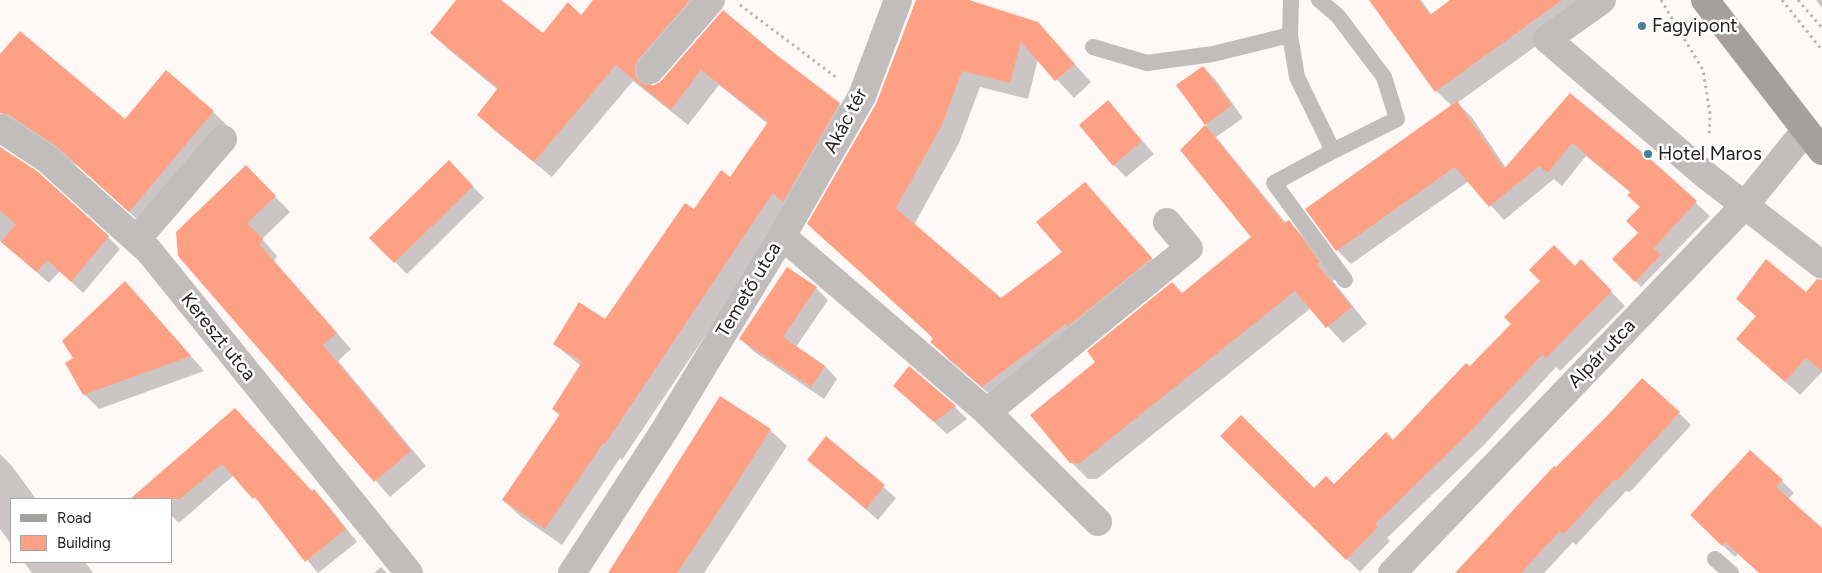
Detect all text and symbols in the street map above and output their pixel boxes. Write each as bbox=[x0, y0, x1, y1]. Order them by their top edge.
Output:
place label: Fagyipont bbox=[1652, 15, 1737, 37]
marker: Fagyipont bbox=[1636, 20, 1648, 32]
street label: Akác tér bbox=[819, 85, 873, 157]
place label: Hotel Maros bbox=[1658, 143, 1762, 165]
marker: Hotel Maros bbox=[1642, 148, 1654, 160]
street label: Temető utca bbox=[712, 238, 786, 342]
street label: Kereszt utca bbox=[176, 288, 260, 386]
street label: Alpár utca bbox=[1564, 315, 1640, 393]
legend bbox=[10, 498, 172, 563]
text: Road bbox=[57, 509, 92, 527]
text: Building bbox=[57, 534, 111, 552]

